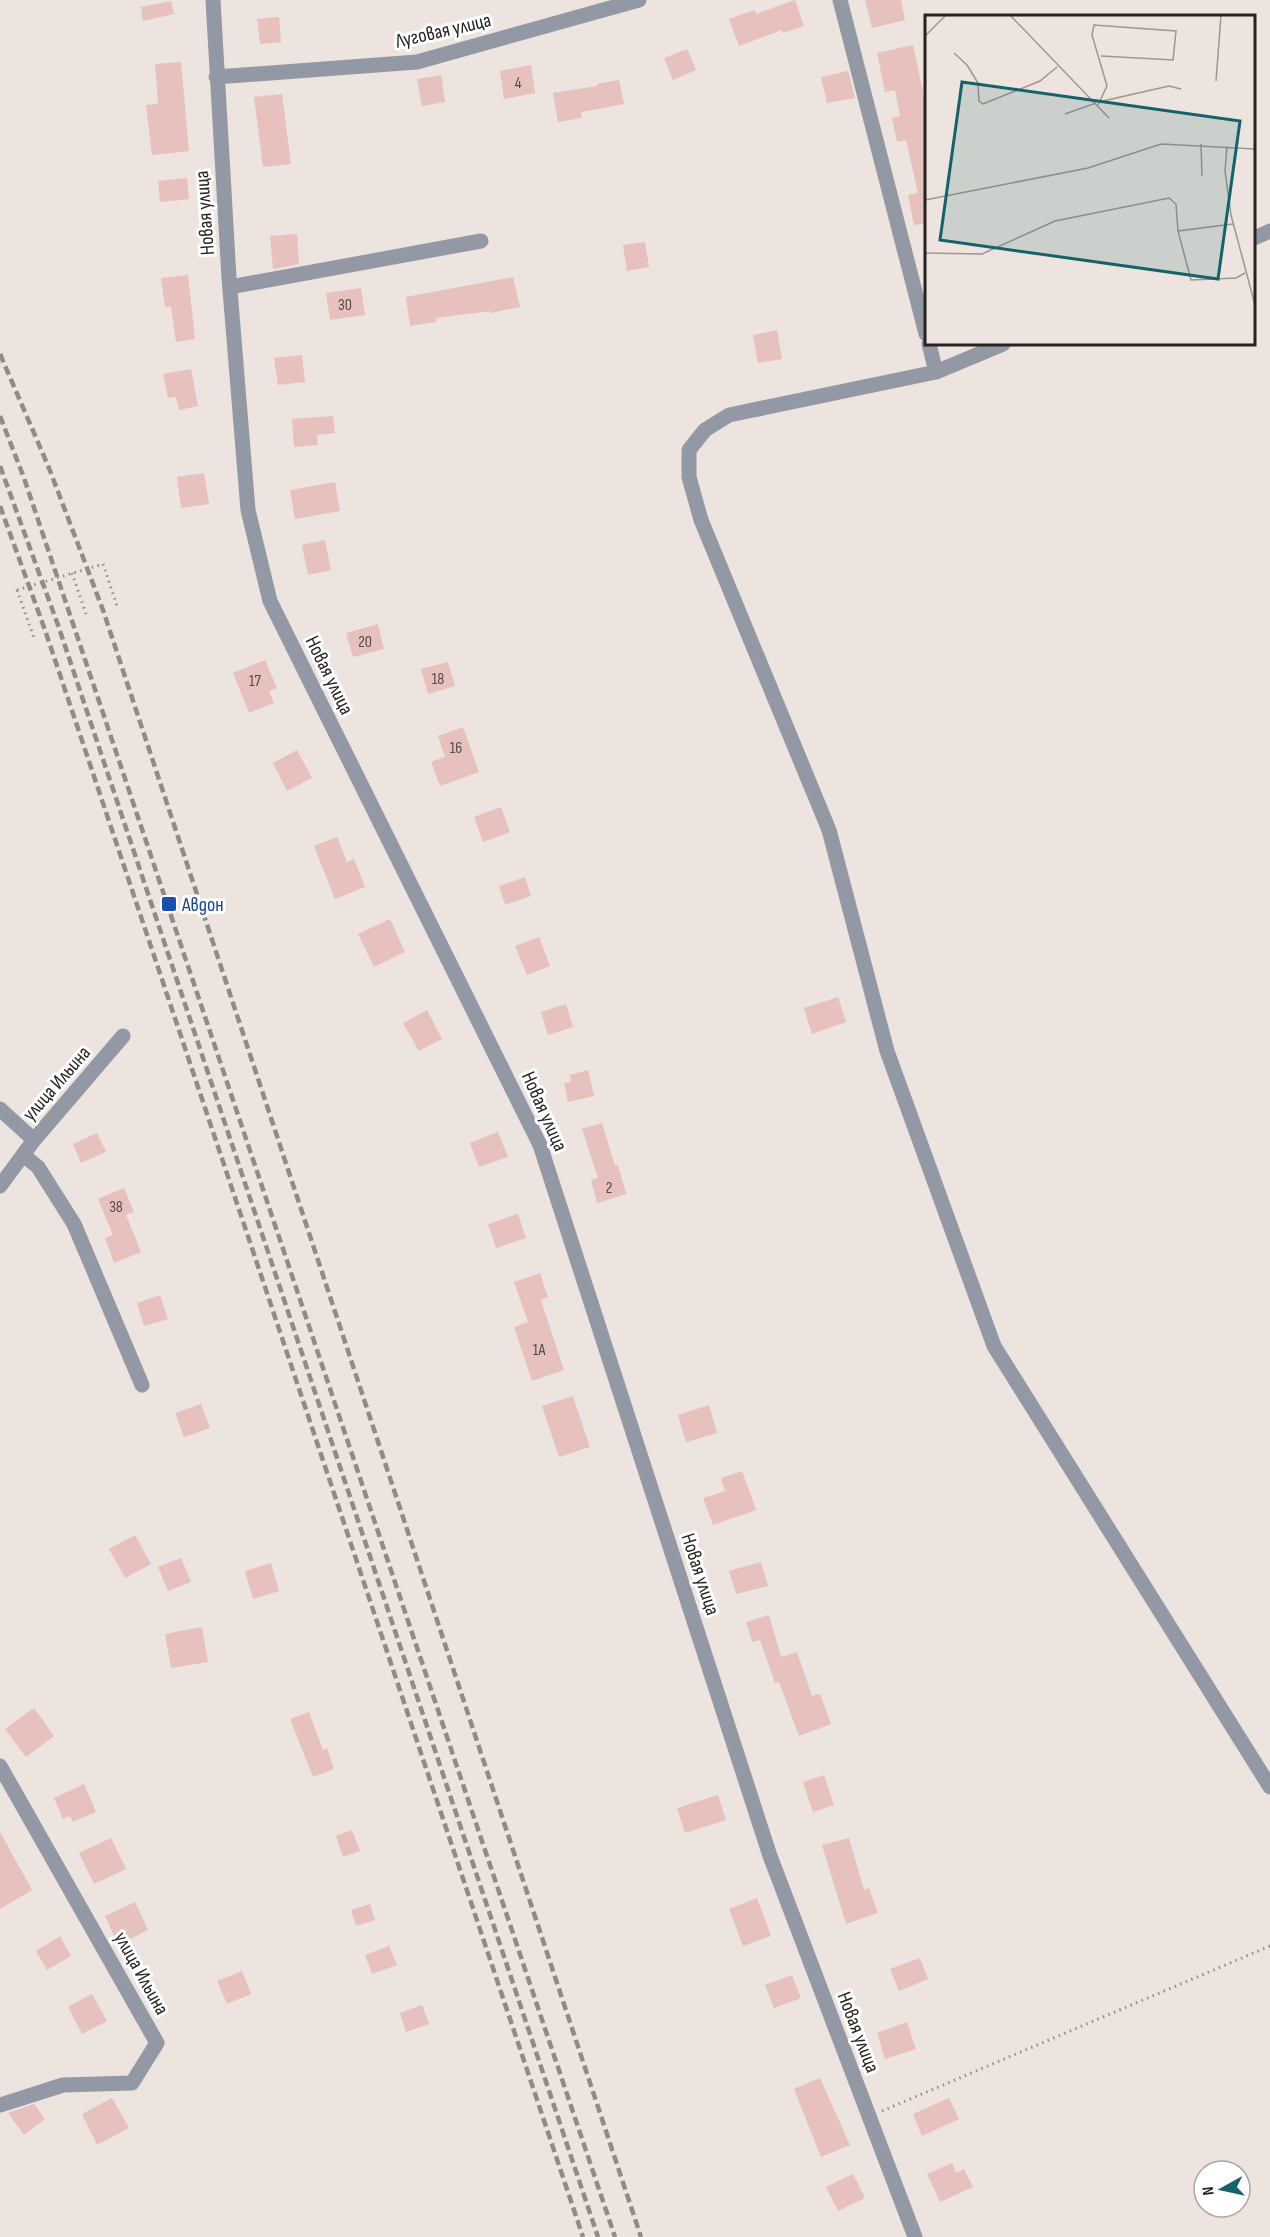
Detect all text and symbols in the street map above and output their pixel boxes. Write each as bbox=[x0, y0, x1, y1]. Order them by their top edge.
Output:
street label: Луговая улица bbox=[392, 8, 493, 54]
inset map bbox=[925, 15, 1255, 345]
house number: 4 bbox=[515, 74, 522, 93]
street label: Новая улица bbox=[190, 170, 220, 256]
house number: 30 bbox=[338, 296, 352, 315]
street label: Новая улица bbox=[300, 632, 358, 719]
house number: 20 bbox=[358, 633, 372, 652]
house number: 18 bbox=[432, 670, 444, 689]
house number: 17 bbox=[249, 672, 262, 691]
house number: 16 bbox=[450, 739, 462, 758]
place label: Авдон bbox=[181, 893, 224, 917]
marker: Авдон bbox=[160, 895, 178, 913]
street label: улица Ильина bbox=[18, 1041, 96, 1126]
street label: Новая улица bbox=[516, 1068, 572, 1155]
house number: 2 bbox=[606, 1179, 612, 1198]
house number: 38 bbox=[109, 1198, 123, 1217]
house number: 1А bbox=[533, 1341, 545, 1360]
street label: Новая улица bbox=[676, 1530, 725, 1618]
street label: улица Ильина bbox=[108, 1928, 174, 2019]
street label: Новая улица bbox=[832, 1989, 884, 2076]
north arrow bbox=[1192, 2159, 1252, 2219]
text: N bbox=[1199, 2185, 1219, 2196]

